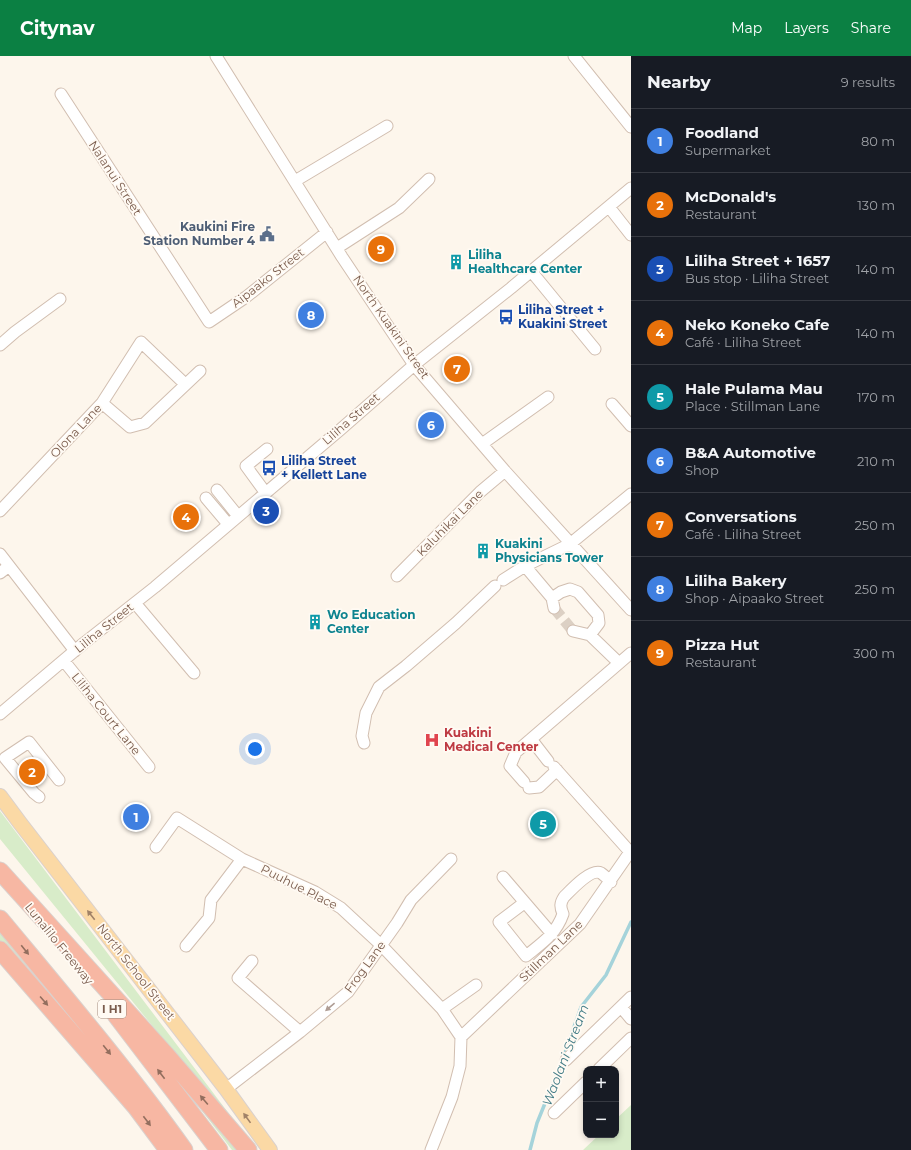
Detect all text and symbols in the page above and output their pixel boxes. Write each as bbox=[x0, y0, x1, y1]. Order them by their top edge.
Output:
text: Citynav bbox=[20, 17, 95, 40]
text: Map bbox=[731, 19, 762, 37]
text: Layers bbox=[784, 19, 829, 37]
text: Share bbox=[851, 19, 891, 37]
text: Nearby bbox=[647, 72, 711, 92]
text: 9 results bbox=[841, 74, 895, 90]
text: Foodland bbox=[685, 123, 759, 142]
text: 1 bbox=[657, 133, 663, 149]
text: 80 m bbox=[861, 133, 895, 149]
street label: Nalanui Street bbox=[86, 138, 145, 218]
text: Supermarket bbox=[685, 142, 771, 158]
text: McDonald's bbox=[685, 187, 776, 206]
text: 2 bbox=[656, 197, 664, 213]
text: 130 m bbox=[857, 197, 895, 213]
text: Restaurant bbox=[685, 206, 756, 222]
place label: Kaukini Fire Station Number 4 bbox=[143, 219, 256, 248]
public building icon: Kaukini Fire Station Number 4 bbox=[258, 225, 276, 243]
pin: 9 bbox=[368, 234, 394, 264]
street label: Aipaako Street bbox=[228, 245, 307, 311]
place label: Liliha Healthcare Center bbox=[468, 247, 582, 276]
text: Liliha Street + 1657 bbox=[685, 251, 830, 270]
building icon: Liliha Healthcare Center bbox=[447, 253, 465, 271]
text: 3 bbox=[656, 261, 664, 277]
text: 140 m bbox=[856, 261, 895, 277]
text: Bus stop · Liliha Street bbox=[685, 270, 829, 286]
street label: North Kuakini Street bbox=[350, 272, 433, 381]
pin: 8 bbox=[298, 300, 324, 330]
place label: Liliha Street + Kuakini Street bbox=[518, 302, 608, 331]
bus stop icon: Liliha Street + Kuakini Street bbox=[497, 308, 515, 326]
text: Neko Koneko Cafe bbox=[685, 315, 829, 334]
text: 4 bbox=[656, 325, 664, 341]
text: 140 m bbox=[856, 325, 895, 341]
text: Café · Liliha Street bbox=[685, 334, 801, 350]
pin: 7 bbox=[444, 354, 470, 384]
text: Hale Pulama Mau bbox=[685, 379, 823, 398]
street label: Liliha Street bbox=[319, 389, 383, 448]
text: 5 bbox=[656, 389, 664, 405]
text: 170 m bbox=[857, 389, 895, 405]
text: Place · Stillman Lane bbox=[685, 398, 820, 414]
street label: Olona Lane bbox=[47, 400, 105, 461]
pin: 6 bbox=[418, 410, 444, 440]
text: B&A Automotive bbox=[685, 443, 816, 462]
place label: Liliha Street + Kellett Lane bbox=[281, 453, 367, 482]
text: 6 bbox=[656, 453, 664, 469]
text: 210 m bbox=[857, 453, 895, 469]
bus stop icon: Liliha Street + Kellett Lane bbox=[260, 459, 278, 477]
text: Shop bbox=[685, 462, 719, 478]
street label: Kaluhikai Lane bbox=[413, 486, 486, 559]
pin: 3 bbox=[253, 496, 279, 526]
pin: 4 bbox=[173, 502, 199, 532]
text: Conversations bbox=[685, 507, 797, 526]
text: 7 bbox=[656, 517, 664, 533]
text: 250 m bbox=[854, 517, 895, 533]
text: Café · Liliha Street bbox=[685, 526, 801, 542]
place label: Kuakini Physicians Tower bbox=[495, 536, 603, 565]
building icon: Kuakini Physicians Tower bbox=[474, 542, 492, 560]
text: Liliha Bakery bbox=[685, 571, 787, 590]
text: 8 bbox=[656, 581, 664, 597]
text: 250 m bbox=[854, 581, 895, 597]
text: Shop · Aipaako Street bbox=[685, 590, 824, 606]
street label: Liliha Street bbox=[71, 599, 136, 656]
place label: Wo Education Center bbox=[327, 607, 416, 636]
building icon: Wo Education Center bbox=[306, 613, 324, 631]
text: Pizza Hut bbox=[685, 635, 759, 654]
text: 9 bbox=[656, 645, 664, 661]
text: 300 m bbox=[853, 645, 895, 661]
text: Restaurant bbox=[685, 654, 756, 670]
street label: Liliha Court Lane bbox=[69, 670, 144, 758]
place label: Kuakini Medical Center bbox=[444, 725, 539, 754]
hospital icon: Kuakini Medical Center bbox=[423, 731, 441, 749]
your location bbox=[245, 739, 265, 759]
pin: 2 bbox=[19, 757, 45, 787]
pin: 1 bbox=[123, 802, 149, 832]
pin: 5 bbox=[530, 809, 556, 839]
street label: Puuhue Place bbox=[258, 861, 340, 912]
street label: Lunalilo Freeway bbox=[22, 900, 97, 988]
one-way arrow bbox=[87, 909, 96, 920]
street label: Stillman Lane bbox=[516, 917, 586, 985]
street label: North School Street bbox=[94, 920, 179, 1023]
street label: Frog Lane bbox=[341, 938, 388, 996]
one-way arrow bbox=[20, 944, 29, 955]
one-way arrow bbox=[40, 995, 49, 1006]
road number: I H1 bbox=[98, 1000, 126, 1018]
water label: Waolani Stream bbox=[538, 1002, 592, 1108]
one-way arrow bbox=[325, 1003, 335, 1012]
one-way arrow bbox=[103, 1045, 112, 1055]
map controls bbox=[583, 1066, 619, 1138]
button: + bbox=[583, 1066, 619, 1102]
one-way arrow bbox=[157, 1069, 165, 1080]
one-way arrow bbox=[199, 1095, 208, 1105]
button: − bbox=[583, 1102, 619, 1138]
one-way arrow bbox=[243, 1113, 251, 1124]
one-way arrow bbox=[142, 1116, 150, 1126]

